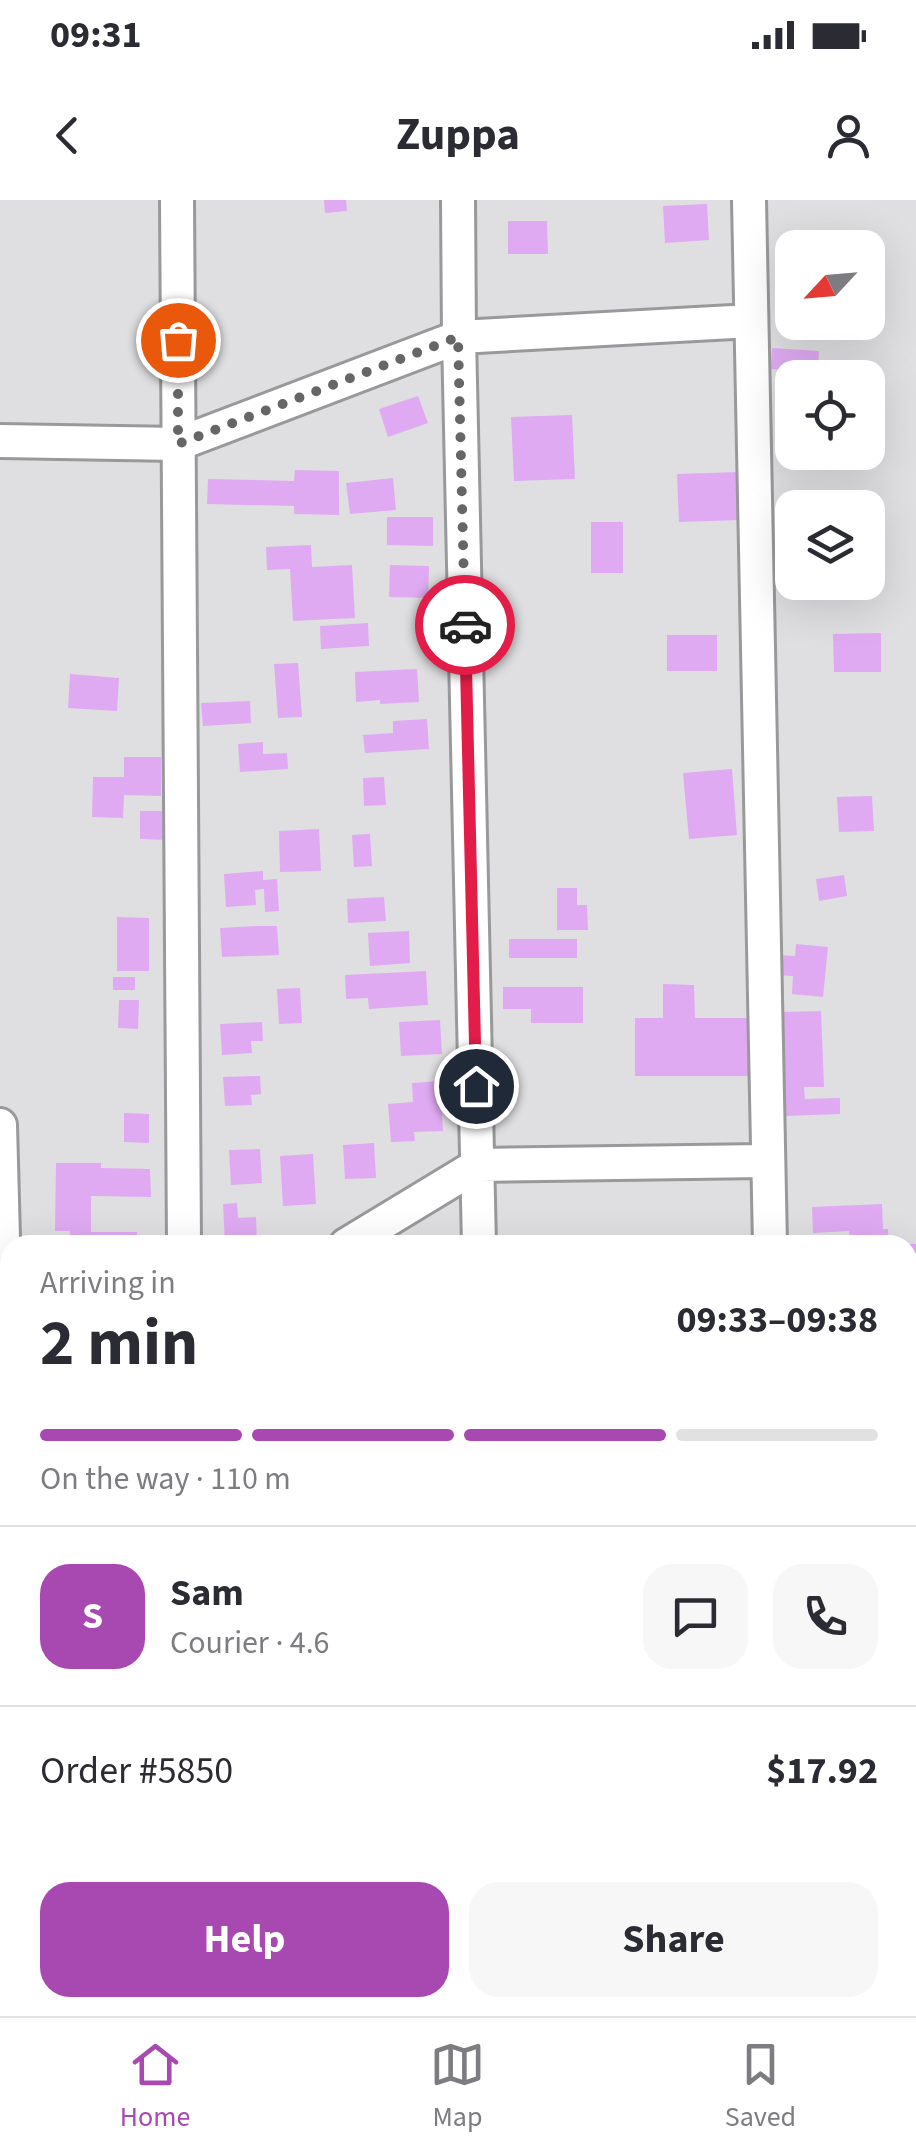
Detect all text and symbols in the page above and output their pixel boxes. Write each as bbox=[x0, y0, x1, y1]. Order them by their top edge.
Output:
text: 09:31 bbox=[50, 8, 142, 62]
text: Zuppa bbox=[396, 103, 520, 167]
icon: back bbox=[40, 108, 95, 163]
icon: person bbox=[821, 108, 876, 163]
north arrow bbox=[775, 230, 885, 340]
map controls bbox=[775, 230, 885, 600]
pin bbox=[136, 298, 221, 383]
icon: bag bbox=[151, 313, 206, 368]
button: locate bbox=[775, 360, 885, 470]
button: layers bbox=[775, 490, 885, 600]
courier bbox=[415, 575, 515, 675]
icon: car bbox=[438, 598, 493, 653]
pin bbox=[434, 1044, 519, 1129]
icon: home bbox=[449, 1059, 504, 1114]
text: Arriving in bbox=[40, 1260, 176, 1306]
text: 09:33–09:38 bbox=[676, 1293, 878, 1347]
text: 2 min bbox=[40, 1297, 198, 1390]
text: On the way · 110 m bbox=[40, 1456, 291, 1502]
button: chat bbox=[643, 1564, 748, 1669]
button: phone bbox=[773, 1564, 878, 1669]
text: Sam bbox=[170, 1566, 244, 1620]
text: S bbox=[82, 1589, 103, 1643]
text: Courier · 4.6 bbox=[170, 1620, 330, 1666]
text: Order #5850 bbox=[40, 1744, 233, 1798]
text: $17.92 bbox=[766, 1744, 878, 1798]
button: Help bbox=[40, 1882, 449, 1997]
button: Share bbox=[469, 1882, 878, 1997]
tab: Home bbox=[120, 2037, 190, 2137]
tab: Map bbox=[430, 2037, 485, 2137]
tab: Saved bbox=[725, 2037, 796, 2137]

